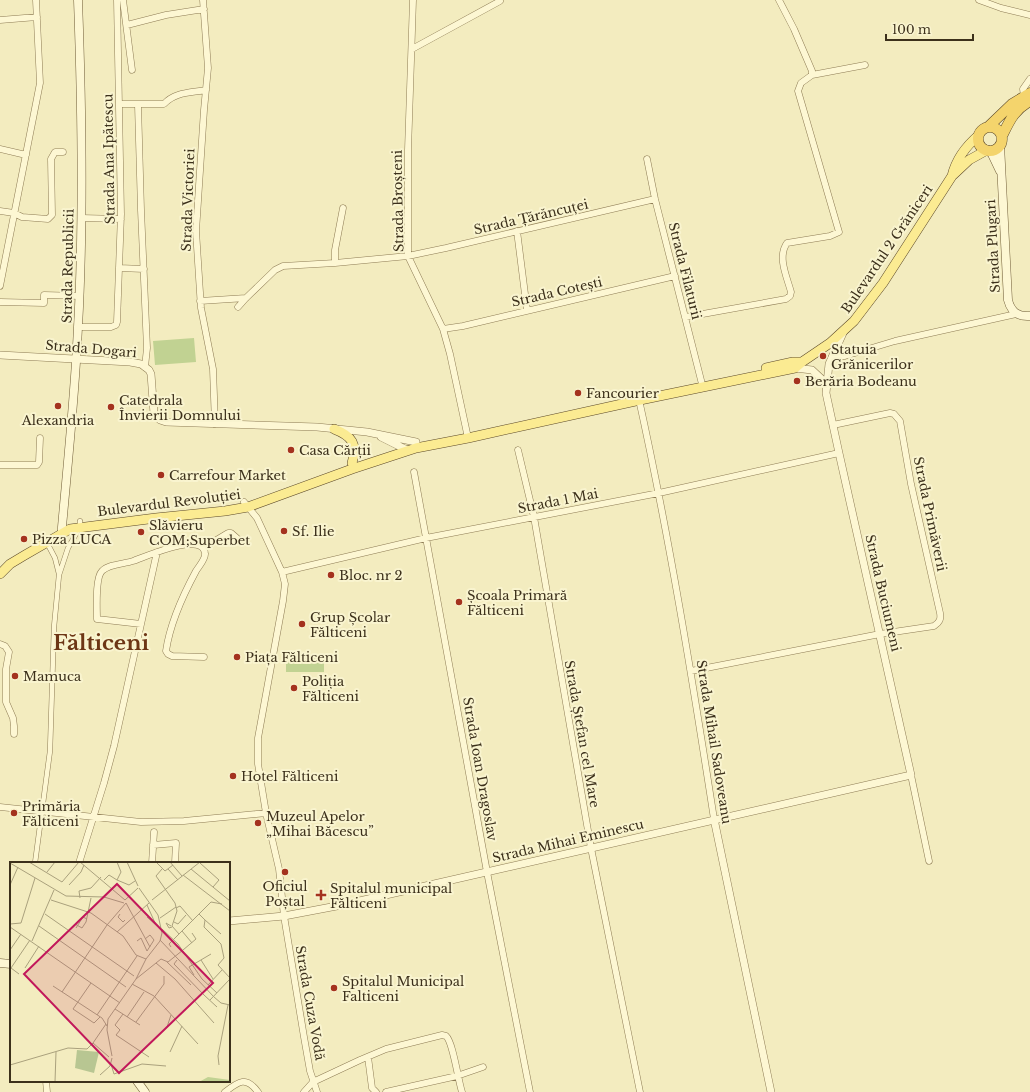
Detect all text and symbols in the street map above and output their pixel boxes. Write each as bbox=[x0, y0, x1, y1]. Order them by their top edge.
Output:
scale bar bbox=[886, 16, 973, 42]
text: 100 m bbox=[892, 22, 931, 37]
street label: Strada Ana Ipătescu bbox=[99, 93, 119, 224]
street label: Strada Victoriei bbox=[178, 148, 198, 252]
street label: Strada Broșteni bbox=[389, 149, 407, 252]
street label: Bulevardul 2 Grăniceri bbox=[838, 181, 937, 317]
street label: Strada Țărăncuței bbox=[472, 195, 590, 238]
street label: Strada Plugari bbox=[982, 198, 1004, 293]
street label: Strada Republicii bbox=[59, 208, 78, 323]
street label: Strada Filaturii bbox=[665, 221, 705, 322]
street label: Strada Cotești bbox=[510, 273, 605, 311]
street label: Strada Dogari bbox=[45, 337, 138, 362]
place label: Statuia Grănicerilor bbox=[831, 341, 914, 373]
marker: Statuia Grănicerilor bbox=[818, 351, 828, 361]
place label: Berăria Bodeanu bbox=[805, 373, 917, 390]
marker: Berăria Bodeanu bbox=[792, 376, 802, 386]
place label: Fancourier bbox=[586, 385, 660, 402]
marker: Fancourier bbox=[573, 388, 583, 398]
place label: Catedrala Învierii Domnului bbox=[119, 392, 241, 424]
marker: Alexandria bbox=[53, 401, 63, 411]
marker: Catedrala Învierii Domnului bbox=[106, 402, 116, 412]
place label: Alexandria bbox=[21, 412, 95, 429]
place label: Casa Cărții bbox=[299, 442, 371, 459]
marker: Casa Cărții bbox=[286, 445, 296, 455]
street label: Strada Primăverii bbox=[910, 455, 951, 573]
place label: Carrefour Market bbox=[169, 467, 286, 484]
marker: Carrefour Market bbox=[156, 470, 166, 480]
street label: Strada 1 Mai bbox=[516, 485, 600, 517]
street label: Bulevardul Revoluției bbox=[96, 486, 242, 520]
place label: Slăvieru COM;Superbet bbox=[149, 517, 250, 549]
place label: Sf. Ilie bbox=[292, 523, 334, 540]
marker: Sf. Ilie bbox=[279, 526, 289, 536]
marker: Slăvieru COM;Superbet bbox=[136, 527, 146, 537]
place label: Pizza LUCA bbox=[32, 531, 112, 548]
street label: Strada Buciumeni bbox=[861, 533, 905, 654]
marker: Pizza LUCA bbox=[19, 534, 29, 544]
place label: Bloc. nr 2 bbox=[339, 567, 402, 584]
marker: Bloc. nr 2 bbox=[326, 570, 336, 580]
place label: Școala Primară Fălticeni bbox=[467, 587, 568, 619]
marker: Școala Primară Fălticeni bbox=[454, 597, 464, 607]
place label: Grup Școlar Fălticeni bbox=[310, 609, 391, 641]
marker: Grup Școlar Fălticeni bbox=[297, 619, 307, 629]
district label: Fălticeni bbox=[53, 630, 149, 656]
place label: Piața Fălticeni bbox=[245, 649, 339, 666]
marker: Piața Fălticeni bbox=[232, 652, 242, 662]
street label: Strada Ștefan cel Mare bbox=[561, 659, 603, 809]
street label: Strada Mihail Sadoveanu bbox=[693, 659, 735, 826]
place label: Mamuca bbox=[23, 668, 82, 685]
marker: Mamuca bbox=[10, 671, 20, 681]
place label: Poliția Fălticeni bbox=[302, 673, 359, 705]
marker: Poliția Fălticeni bbox=[289, 683, 299, 693]
street label: Strada Ioan Dragoslav bbox=[459, 696, 501, 842]
place label: Hotel Fălticeni bbox=[241, 768, 339, 785]
marker: Hotel Fălticeni bbox=[228, 771, 238, 781]
place label: Primăria Fălticeni bbox=[22, 798, 81, 830]
marker: Primăria Fălticeni bbox=[9, 808, 19, 818]
place label: Muzeul Apelor „Mihai Băcescu” bbox=[266, 808, 374, 840]
street label: Strada Mihai Eminescu bbox=[491, 815, 646, 867]
marker: Muzeul Apelor „Mihai Băcescu” bbox=[253, 818, 263, 828]
inset map bbox=[10, 862, 230, 1082]
marker: Oficiul Poștal bbox=[280, 867, 290, 877]
place label: Oficiul Poștal bbox=[262, 878, 308, 910]
place label: Spitalul municipal Fălticeni bbox=[330, 880, 452, 912]
marker: Spitalul municipal Fălticeni bbox=[315, 889, 327, 901]
street label: Strada Cuza Vodă bbox=[292, 944, 329, 1063]
place label: Spitalul Municipal Falticeni bbox=[342, 973, 464, 1005]
marker: Spitalul Municipal Falticeni bbox=[329, 983, 339, 993]

